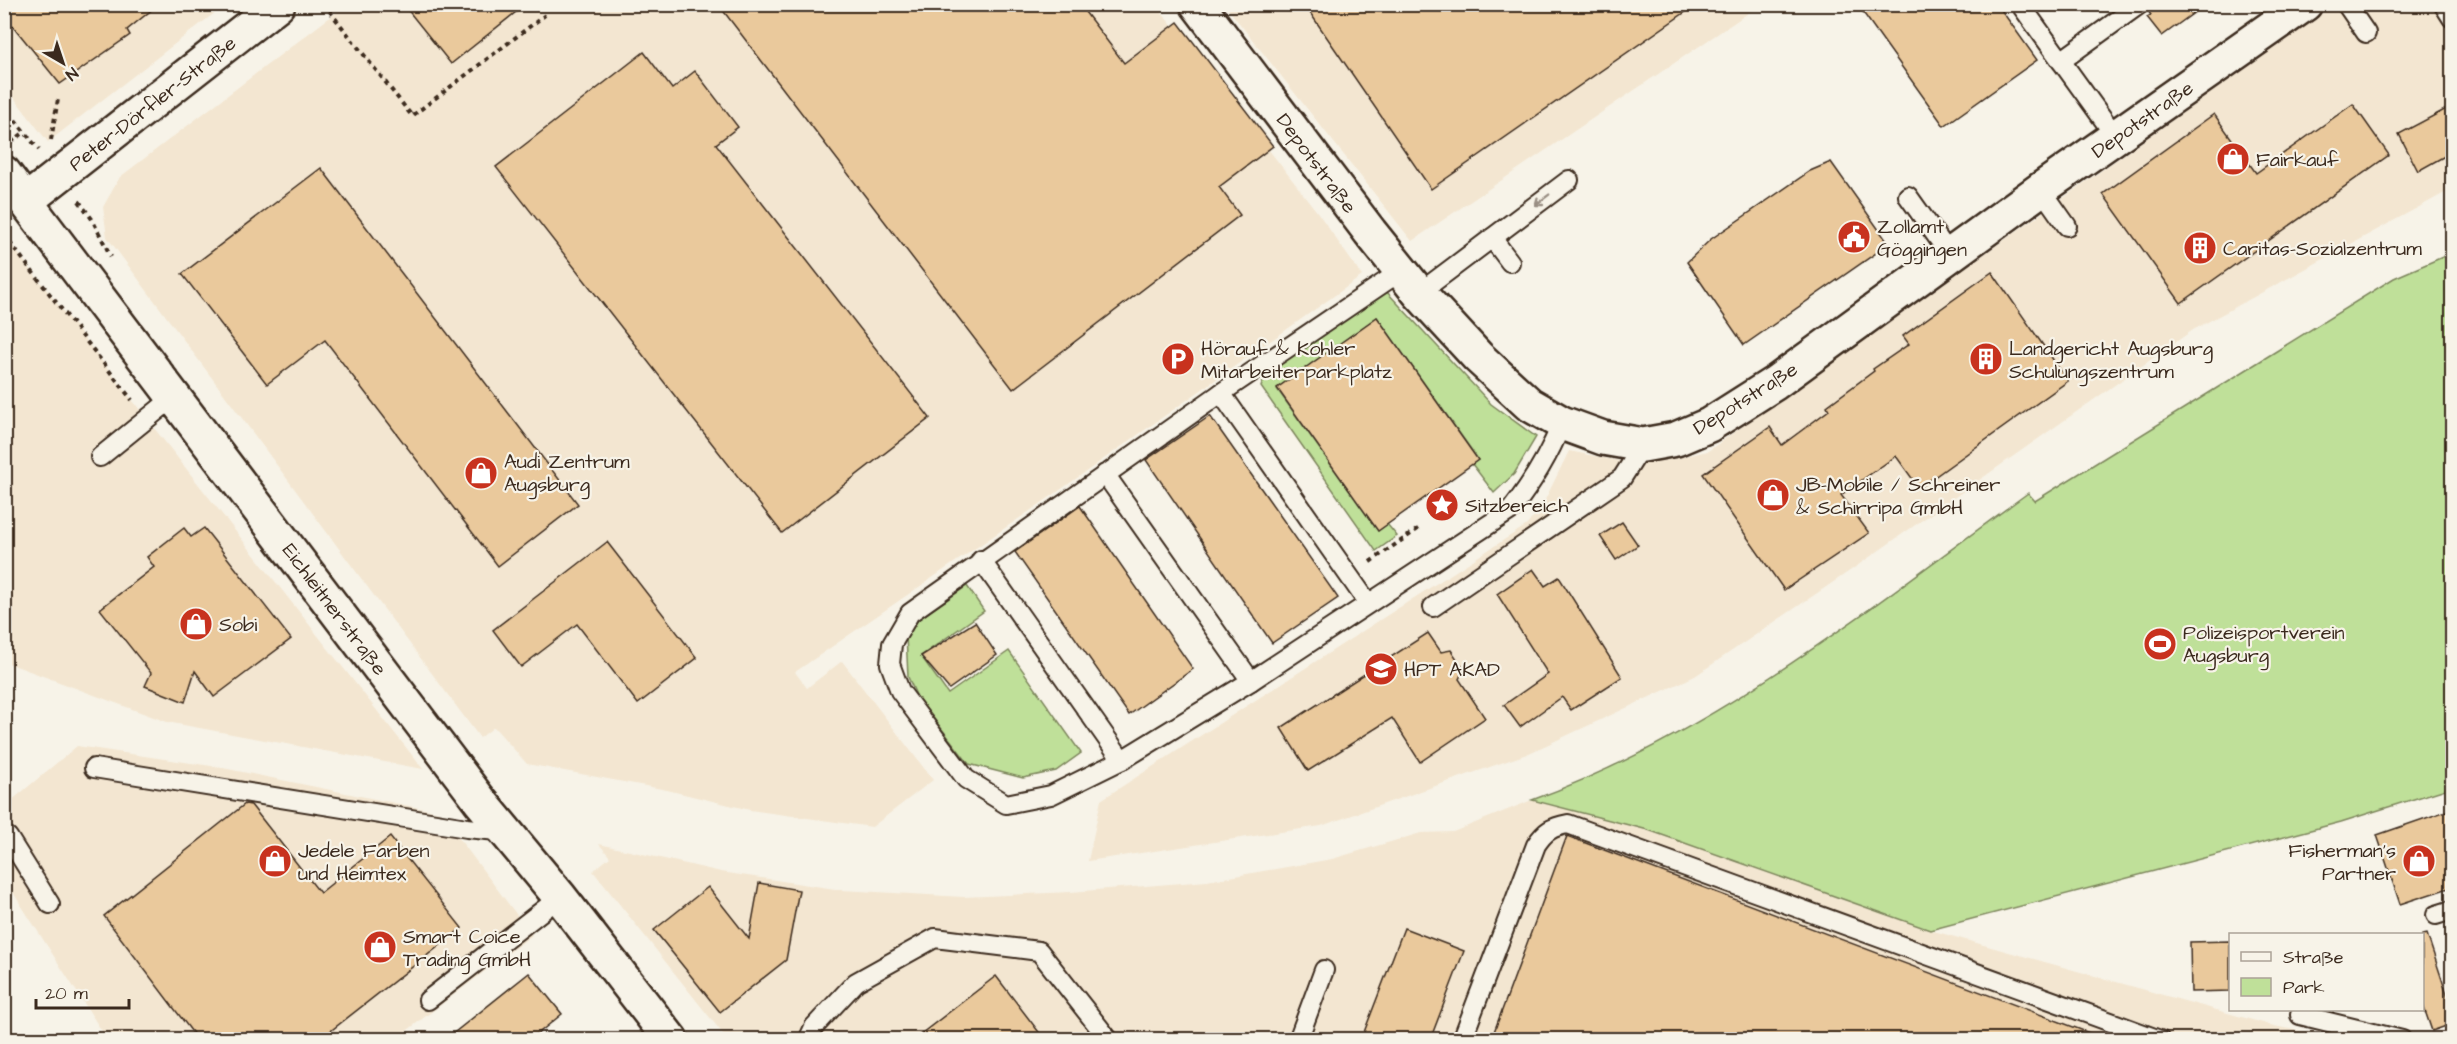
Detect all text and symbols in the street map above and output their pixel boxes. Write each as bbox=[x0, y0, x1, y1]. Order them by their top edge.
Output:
street label: Peter-Dörfler-Straße bbox=[63, 29, 242, 178]
north arrow bbox=[33, 33, 93, 93]
text: N bbox=[61, 62, 83, 86]
street label: Depotstraße bbox=[2086, 74, 2199, 165]
street label: Depotstraße bbox=[1269, 108, 1363, 220]
shop icon: Fairkauf bbox=[2215, 141, 2251, 177]
place label: Fairkauf bbox=[2256, 146, 2339, 174]
one-way arrow bbox=[1534, 194, 1550, 207]
place label: Zollamt Göggingen bbox=[1877, 213, 1967, 265]
public building icon: Zollamt Göggingen bbox=[1836, 219, 1872, 255]
building icon: Caritas-Sozialzentrum bbox=[2182, 230, 2218, 266]
place label: Caritas-Sozialzentrum bbox=[2223, 235, 2422, 263]
place label: Hörauf & Kohler Mitarbeiterparkplatz bbox=[1201, 335, 1392, 386]
place label: Landgericht Augsburg Schulungszentrum bbox=[2009, 335, 2213, 387]
parking icon: Hörauf & Kohler Mitarbeiterparkplatz bbox=[1160, 341, 1196, 377]
building icon: Landgericht Augsburg Schulungszentrum bbox=[1968, 341, 2004, 377]
street label: Depotstraße bbox=[1688, 355, 1803, 442]
place label: Audi Zentrum Augsburg bbox=[504, 448, 630, 500]
shop icon: Audi Zentrum Augsburg bbox=[463, 455, 499, 491]
place label: JB-Mobile / Schreiner & Schirripa GmbH bbox=[1796, 471, 2000, 522]
shop icon: JB-Mobile / Schreiner & Schirripa GmbH bbox=[1755, 477, 1791, 513]
place icon: Sitzbereich bbox=[1424, 487, 1460, 523]
place label: Sitzbereich bbox=[1465, 492, 1568, 520]
street label: Eichleitnerstraße bbox=[275, 538, 393, 682]
shop icon: Sobi bbox=[178, 606, 214, 642]
place label: Sobi bbox=[219, 611, 257, 639]
place label: Polizeisportverein Augsburg bbox=[2183, 619, 2345, 671]
sports icon: Polizeisportverein Augsburg bbox=[2142, 626, 2178, 662]
school or university icon: HPT AKAD bbox=[1363, 651, 1399, 687]
place label: HPT AKAD bbox=[1404, 656, 1500, 684]
place label: Jedele Farben und Heimtex bbox=[298, 837, 430, 888]
place label: Fisherman's Partner bbox=[2288, 837, 2396, 888]
shop icon: Jedele Farben und Heimtex bbox=[257, 843, 293, 879]
shop icon: Fisherman's Partner bbox=[2401, 843, 2437, 879]
place label: Smart Coice Trading GmbH bbox=[403, 923, 531, 975]
shop icon: Smart Coice Trading GmbH bbox=[362, 929, 398, 965]
legend bbox=[2229, 933, 2424, 1011]
text: Straße bbox=[2283, 945, 2344, 970]
scale bar bbox=[36, 972, 129, 1010]
text: Park bbox=[2283, 975, 2325, 1000]
text: 20 m bbox=[45, 981, 88, 1006]

